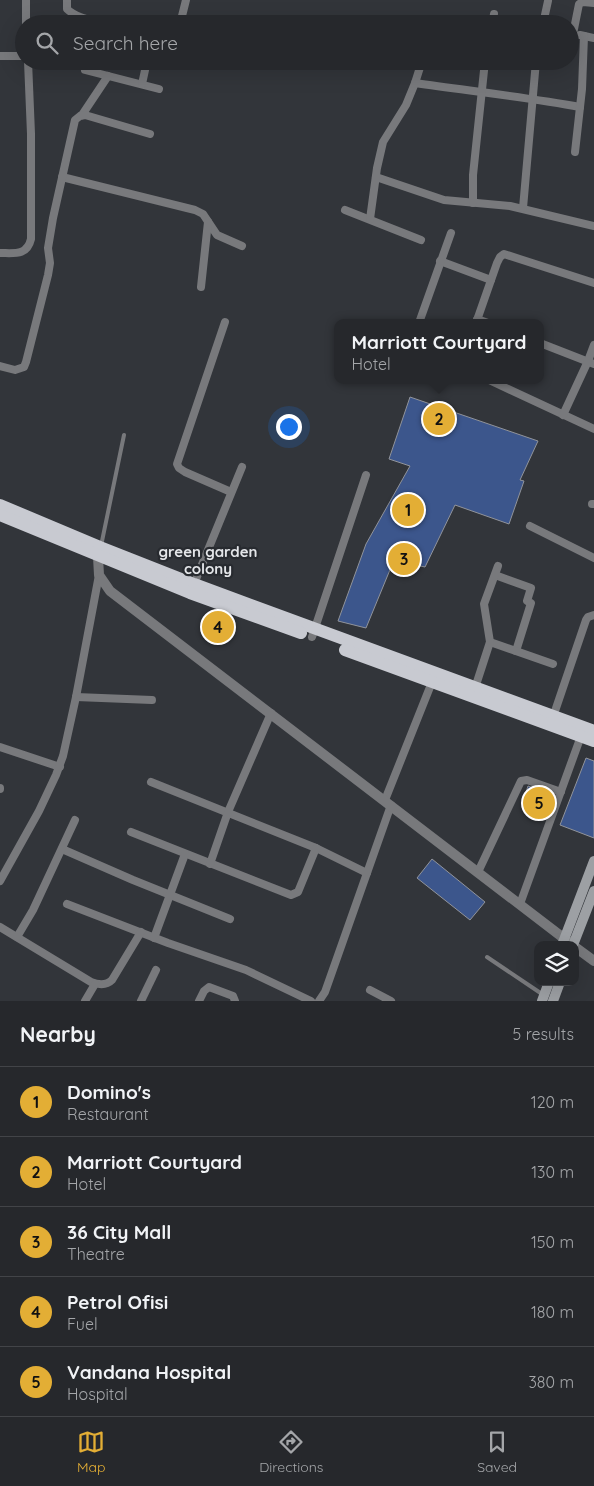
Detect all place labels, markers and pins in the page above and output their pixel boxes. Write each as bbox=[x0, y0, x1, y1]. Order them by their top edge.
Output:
pin: 2 bbox=[423, 400, 455, 438]
pin: 1 bbox=[392, 491, 424, 529]
pin: 3 bbox=[388, 540, 420, 578]
pin: 4 bbox=[202, 608, 234, 646]
pin: 5 bbox=[523, 784, 555, 822]

